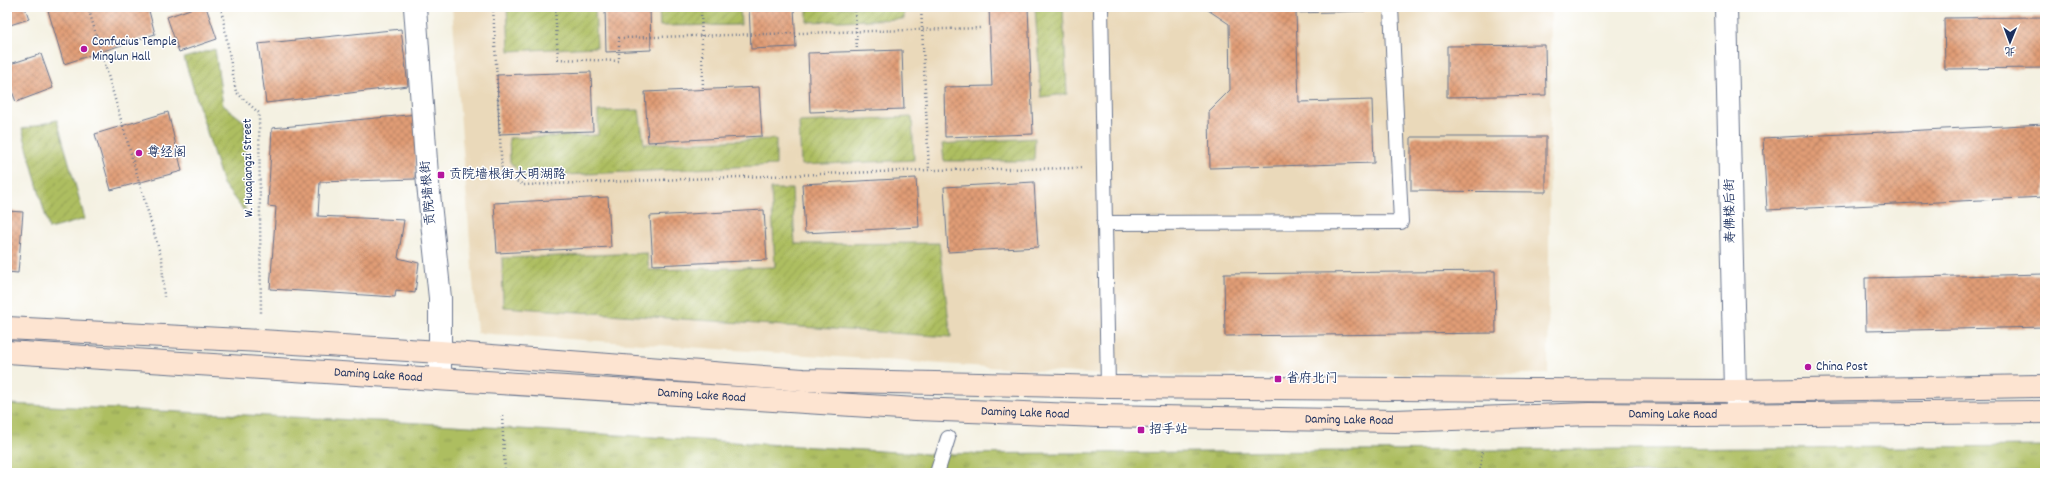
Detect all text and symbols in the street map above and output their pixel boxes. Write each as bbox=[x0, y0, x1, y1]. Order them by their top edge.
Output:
north arrow bbox=[1990, 22, 2030, 62]
place label: Confucius Temple Minglun Hall bbox=[92, 33, 177, 67]
text: 北 bbox=[2004, 42, 2015, 58]
marker: Confucius Temple Minglun Hall bbox=[79, 44, 89, 54]
street label: W. Huaqiangzi Street bbox=[239, 118, 259, 218]
place label: 尊经阁 bbox=[147, 144, 186, 163]
marker: 尊经阁 bbox=[134, 148, 144, 158]
street label: 贡院墙根街 bbox=[417, 160, 441, 226]
place label: 贡院墙根街大明湖路 bbox=[449, 166, 566, 185]
marker: 贡院墙根街大明湖路 bbox=[436, 170, 446, 180]
street label: 寿佛楼后街 bbox=[1721, 178, 1741, 244]
place label: China Post bbox=[1816, 358, 1868, 377]
marker: China Post bbox=[1803, 362, 1813, 372]
street label: Daming Lake Road bbox=[333, 363, 423, 388]
place label: 省府北门 bbox=[1286, 370, 1338, 389]
marker: 省府北门 bbox=[1273, 374, 1283, 384]
street label: Daming Lake Road bbox=[657, 383, 747, 408]
street label: Daming Lake Road bbox=[980, 402, 1070, 424]
street label: Daming Lake Road bbox=[1628, 405, 1717, 425]
street label: Daming Lake Road bbox=[1305, 410, 1394, 430]
place label: 招手站 bbox=[1149, 421, 1188, 440]
marker: 招手站 bbox=[1136, 425, 1146, 435]

